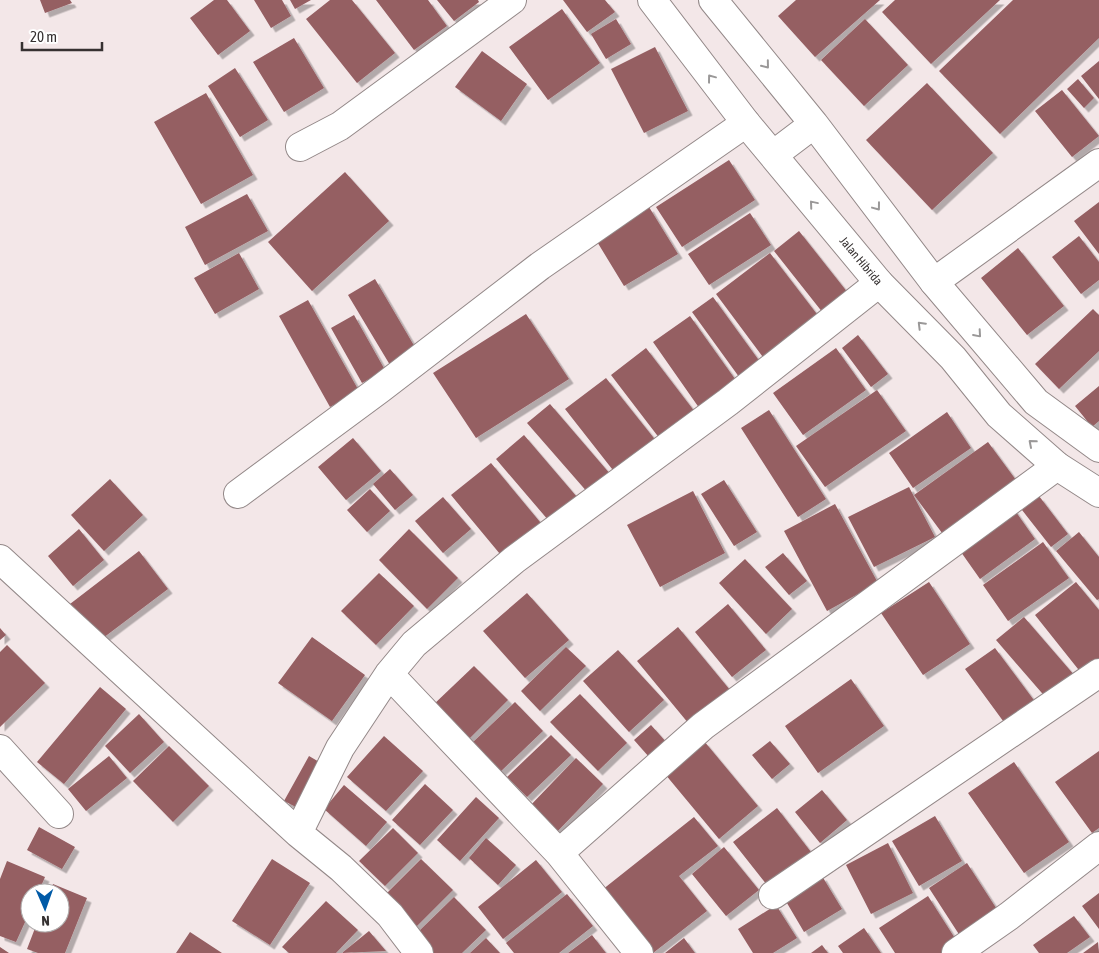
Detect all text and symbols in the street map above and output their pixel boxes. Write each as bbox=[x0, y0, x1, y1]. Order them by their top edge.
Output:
scale bar bbox=[22, 20, 102, 52]
text: 20 m bbox=[30, 28, 57, 45]
one-way arrow bbox=[760, 59, 768, 68]
one-way arrow bbox=[708, 74, 717, 83]
one-way arrow bbox=[810, 200, 819, 209]
one-way arrow bbox=[871, 201, 879, 210]
street label: Jalan Hibrida bbox=[837, 234, 885, 288]
one-way arrow bbox=[918, 322, 927, 331]
one-way arrow bbox=[972, 328, 981, 337]
one-way arrow bbox=[1028, 440, 1037, 449]
north arrow bbox=[20, 883, 70, 933]
text: N bbox=[41, 913, 50, 929]

